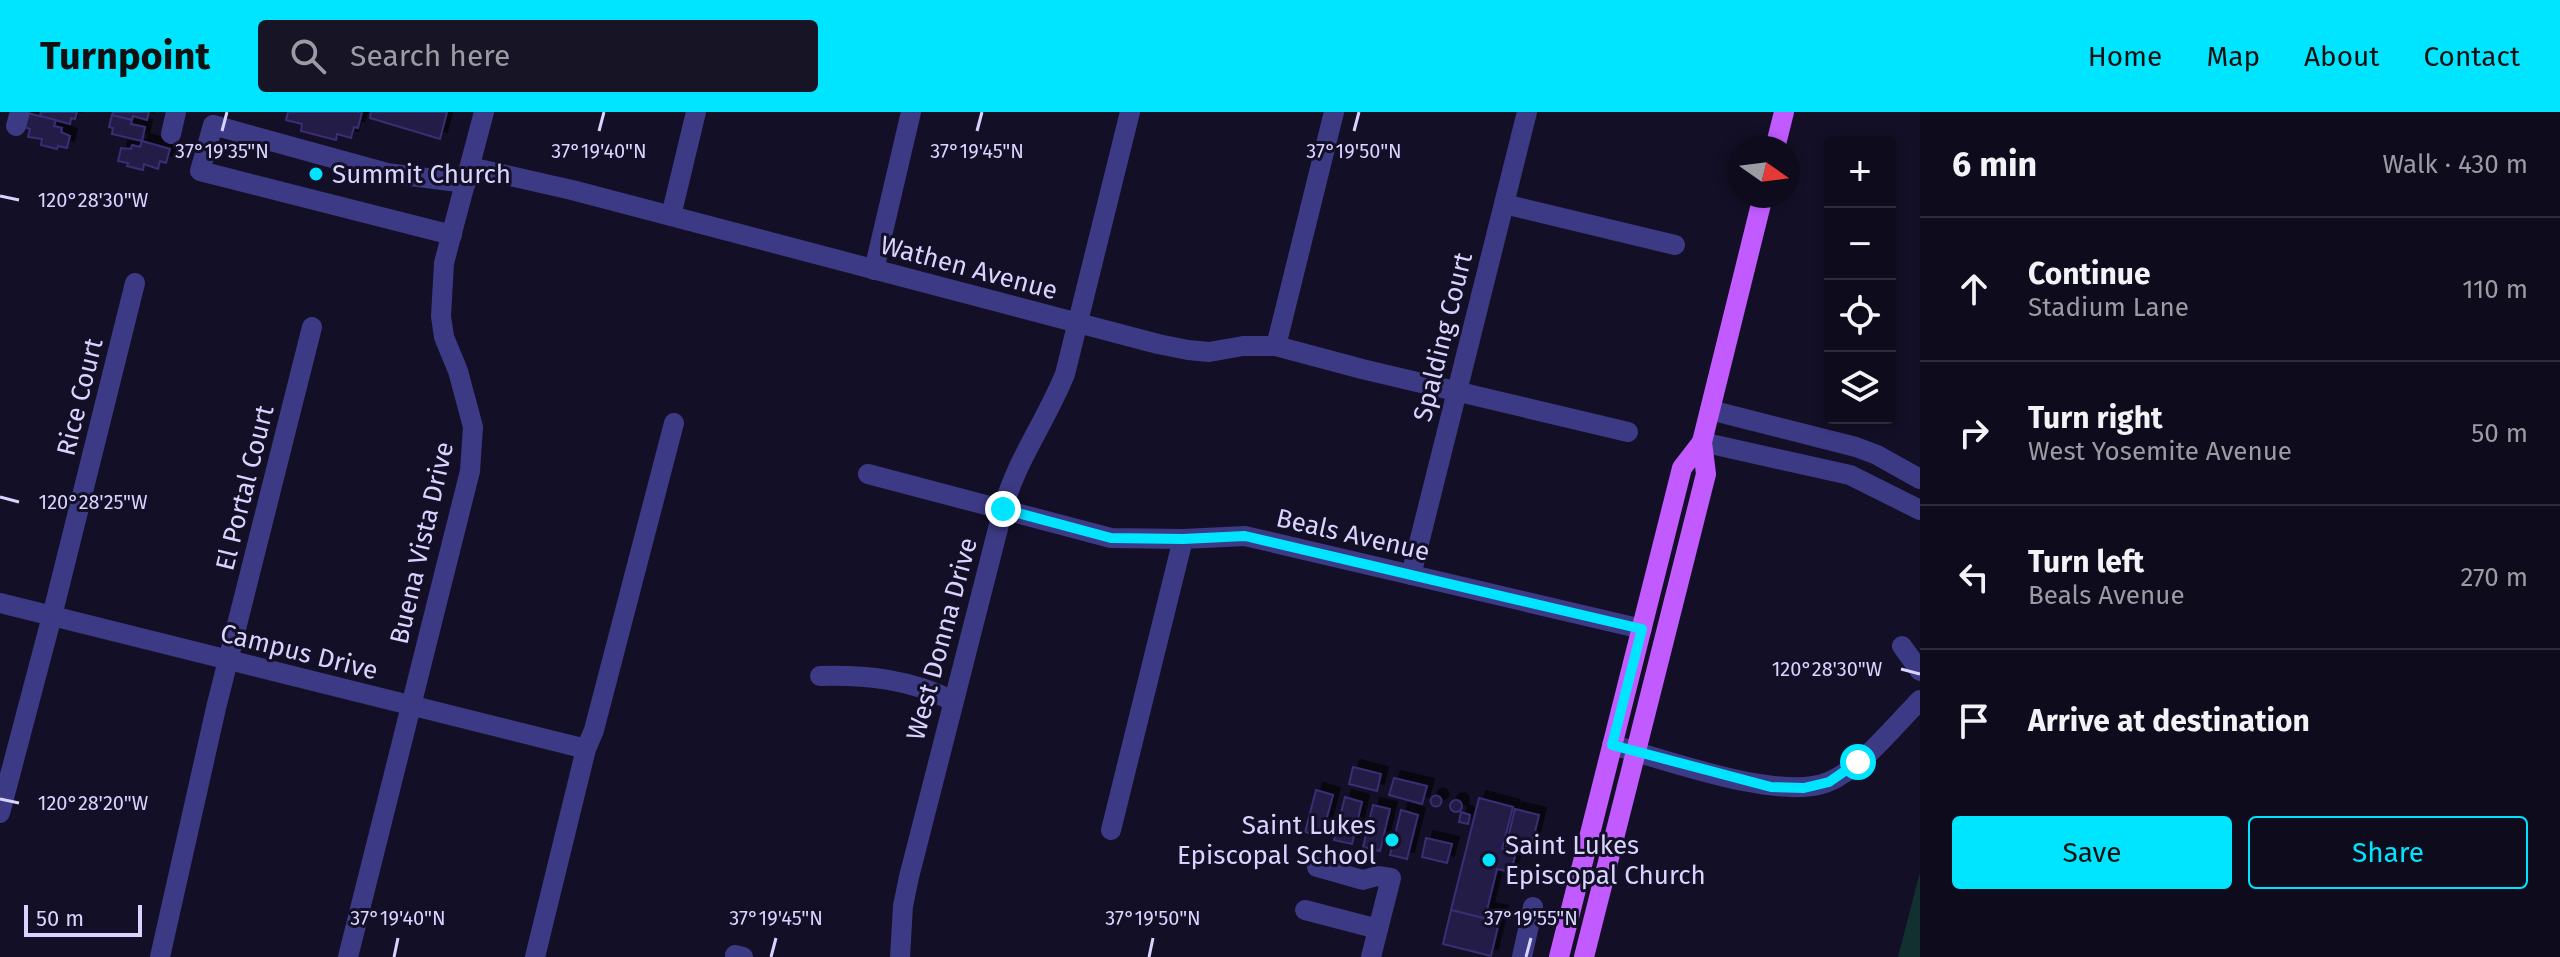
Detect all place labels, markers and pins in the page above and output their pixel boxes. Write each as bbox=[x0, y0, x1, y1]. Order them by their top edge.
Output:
place label: Summit Church bbox=[332, 159, 511, 190]
marker: Summit Church bbox=[307, 165, 325, 183]
place label: Saint Lukes Episcopal School bbox=[1177, 810, 1376, 871]
place label: Saint Lukes Episcopal Church bbox=[1505, 830, 1706, 891]
marker: Saint Lukes Episcopal School bbox=[1383, 831, 1401, 849]
marker: Saint Lukes Episcopal Church bbox=[1480, 851, 1498, 869]

